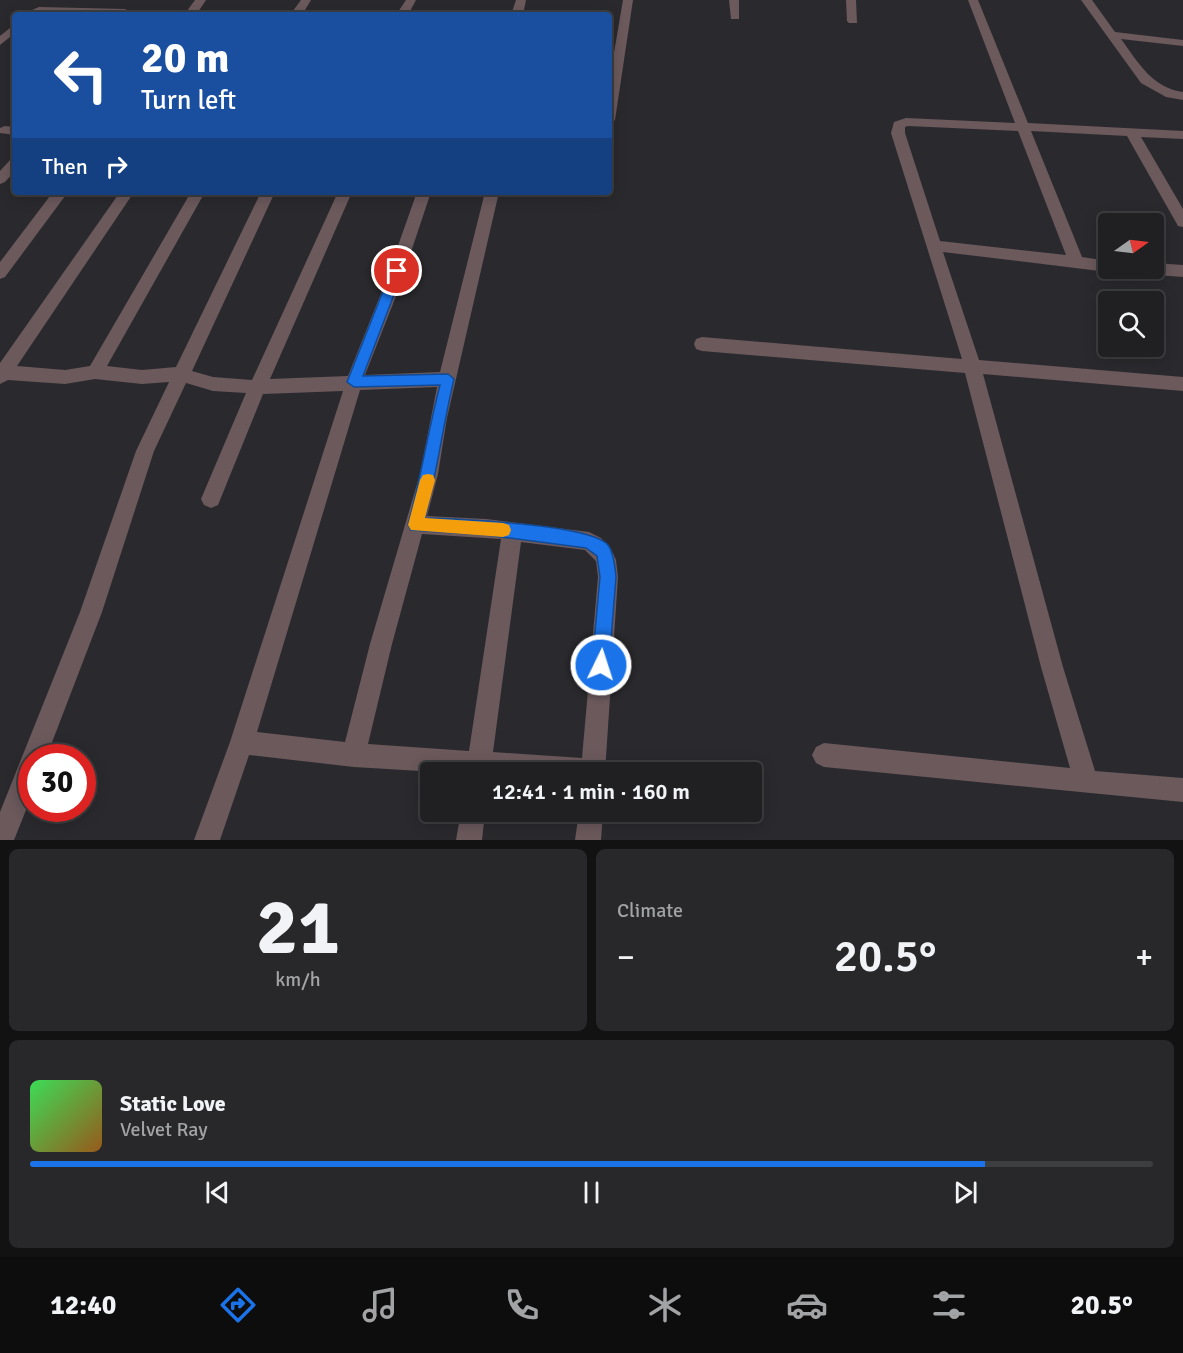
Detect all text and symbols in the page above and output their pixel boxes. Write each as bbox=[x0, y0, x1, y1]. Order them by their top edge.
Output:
text: 20 m bbox=[141, 33, 230, 84]
icon: left bbox=[42, 36, 120, 114]
text: Turn left bbox=[141, 84, 236, 117]
icon: right bbox=[100, 150, 133, 183]
text: Then bbox=[42, 153, 88, 180]
north arrow bbox=[1098, 213, 1164, 279]
map controls bbox=[1098, 213, 1164, 357]
pin bbox=[371, 245, 422, 296]
icon: arrive bbox=[380, 254, 413, 287]
button: search bbox=[1098, 291, 1164, 357]
position arrow bbox=[569, 633, 633, 697]
speed limit sign: 30 bbox=[18, 744, 96, 822]
text: 12:41 · 1 min · 160 m bbox=[492, 778, 690, 805]
text: 21 bbox=[256, 880, 340, 976]
text: Climate bbox=[617, 898, 683, 923]
text: 20.5° bbox=[834, 929, 936, 984]
text: − bbox=[617, 937, 635, 978]
text: + bbox=[1135, 937, 1153, 978]
text: km/h bbox=[275, 967, 321, 992]
text: Static Love bbox=[120, 1090, 226, 1117]
text: Velvet Ray bbox=[120, 1117, 208, 1142]
icon: previous bbox=[201, 1176, 234, 1209]
icon: pause bbox=[575, 1176, 608, 1209]
icon: next bbox=[949, 1176, 982, 1209]
icon: directions bbox=[217, 1284, 259, 1326]
icon: music bbox=[359, 1284, 401, 1326]
icon: phone bbox=[501, 1284, 543, 1326]
icon: climate bbox=[644, 1284, 686, 1326]
icon: car bbox=[786, 1284, 828, 1326]
icon: filters bbox=[928, 1284, 970, 1326]
text: 12:40 bbox=[50, 1289, 116, 1322]
text: 20.5° bbox=[1071, 1289, 1133, 1322]

